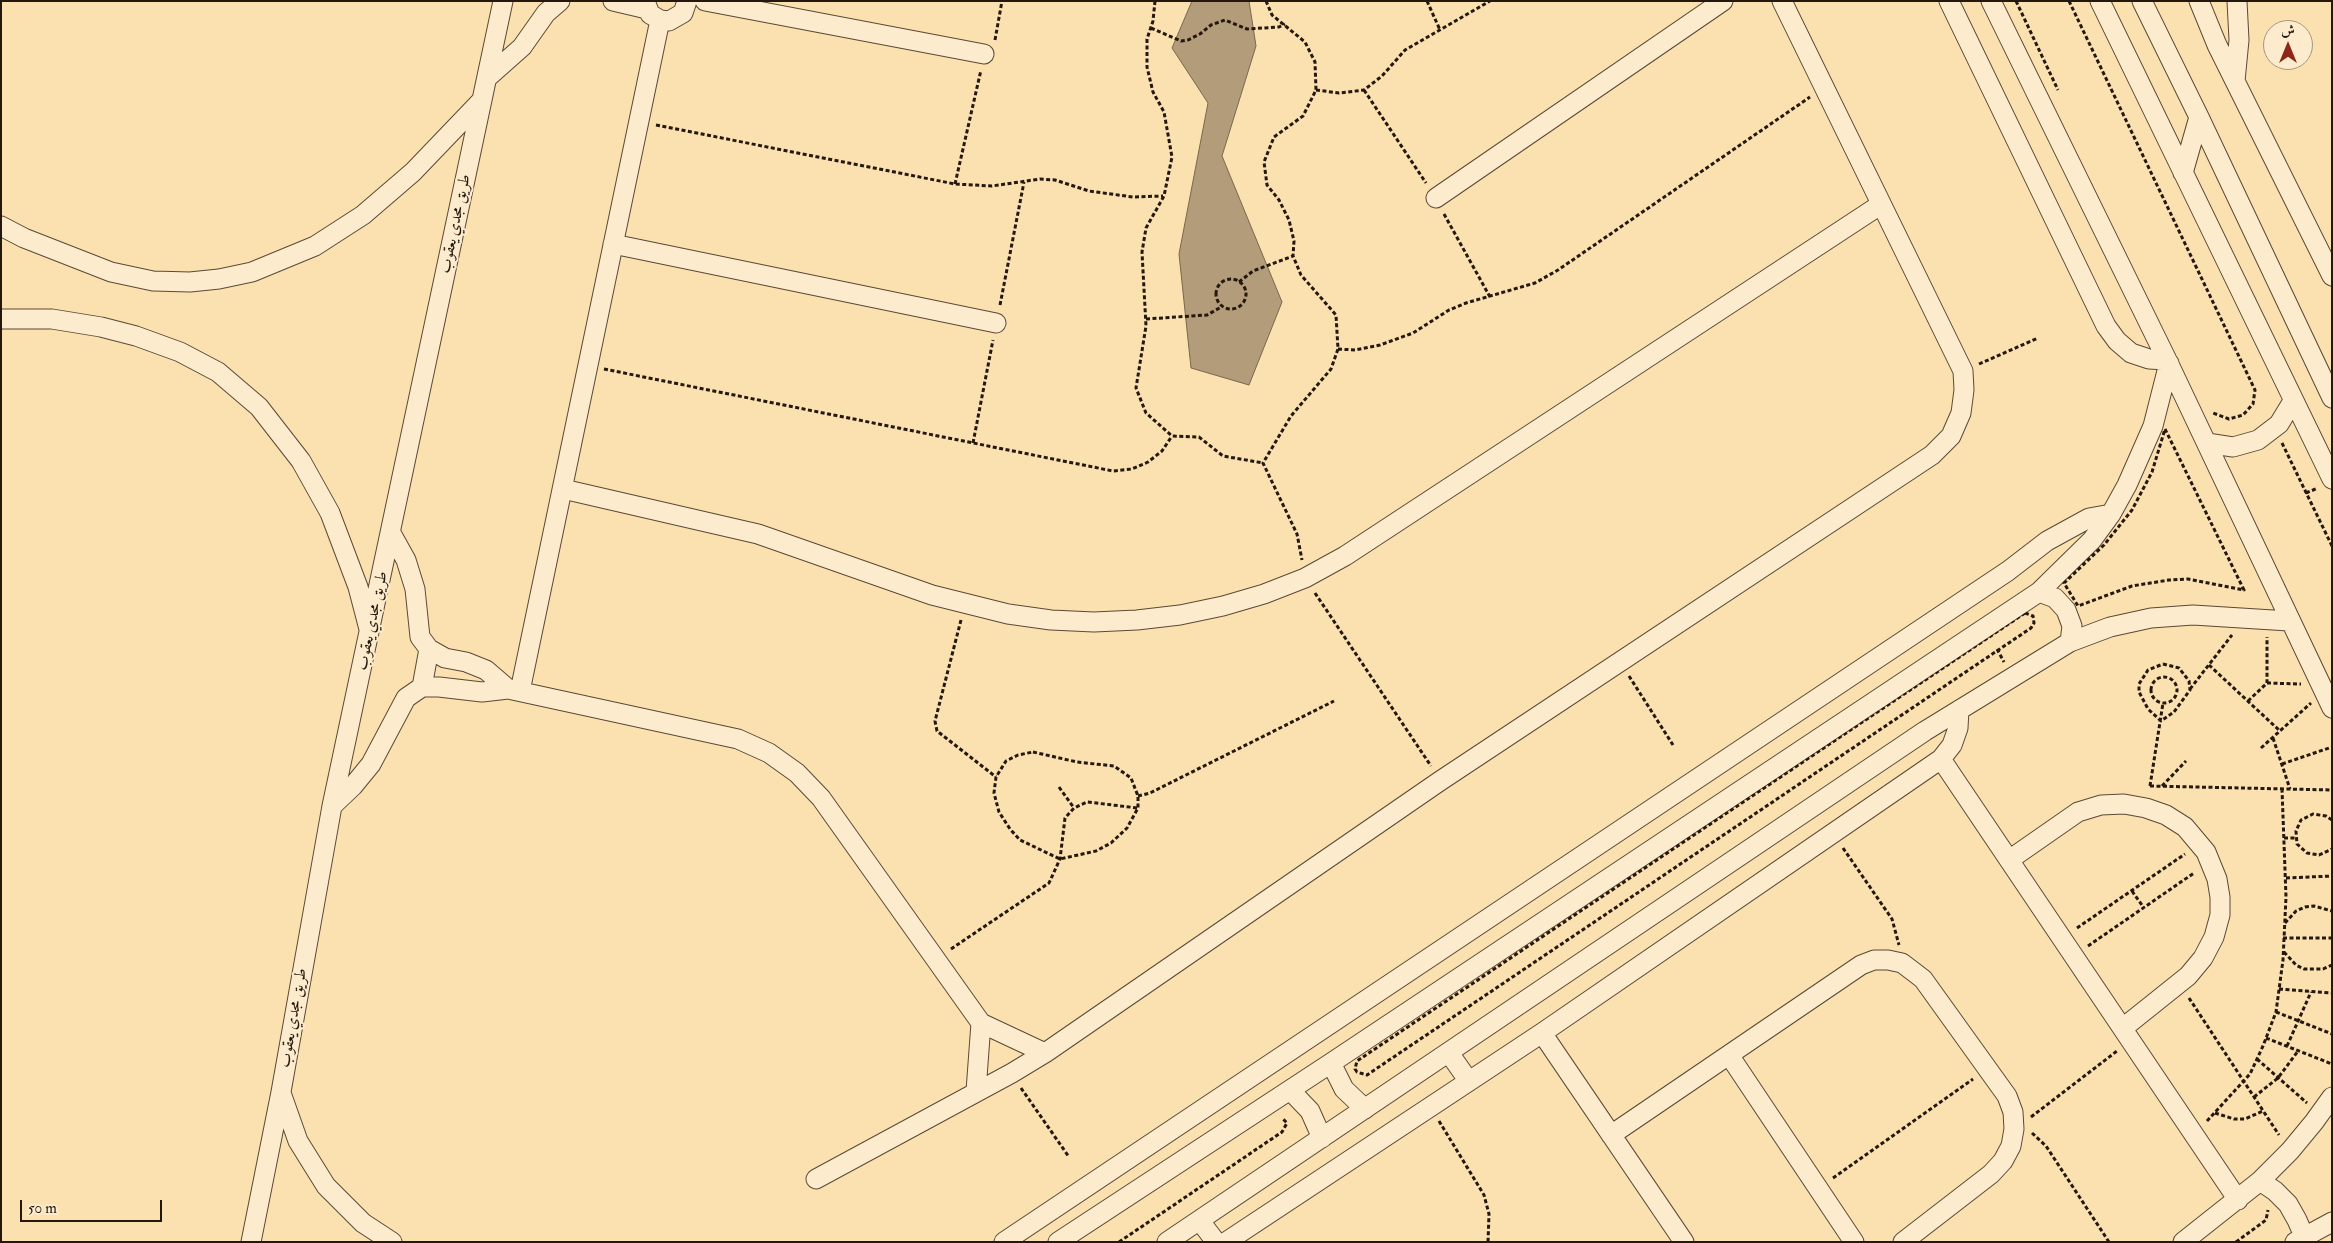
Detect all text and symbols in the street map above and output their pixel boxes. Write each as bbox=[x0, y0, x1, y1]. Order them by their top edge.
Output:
north arrow bbox=[2263, 20, 2313, 70]
text: ش bbox=[2281, 22, 2295, 39]
street label: طريق مجدي يعقوب bbox=[436, 173, 476, 275]
street label: طريق مجدي يعقوب bbox=[353, 570, 393, 672]
street label: طريق مجدي يعقوب bbox=[276, 967, 312, 1069]
scale bar bbox=[22, 1190, 165, 1222]
text: 50 m bbox=[28, 1199, 57, 1218]

